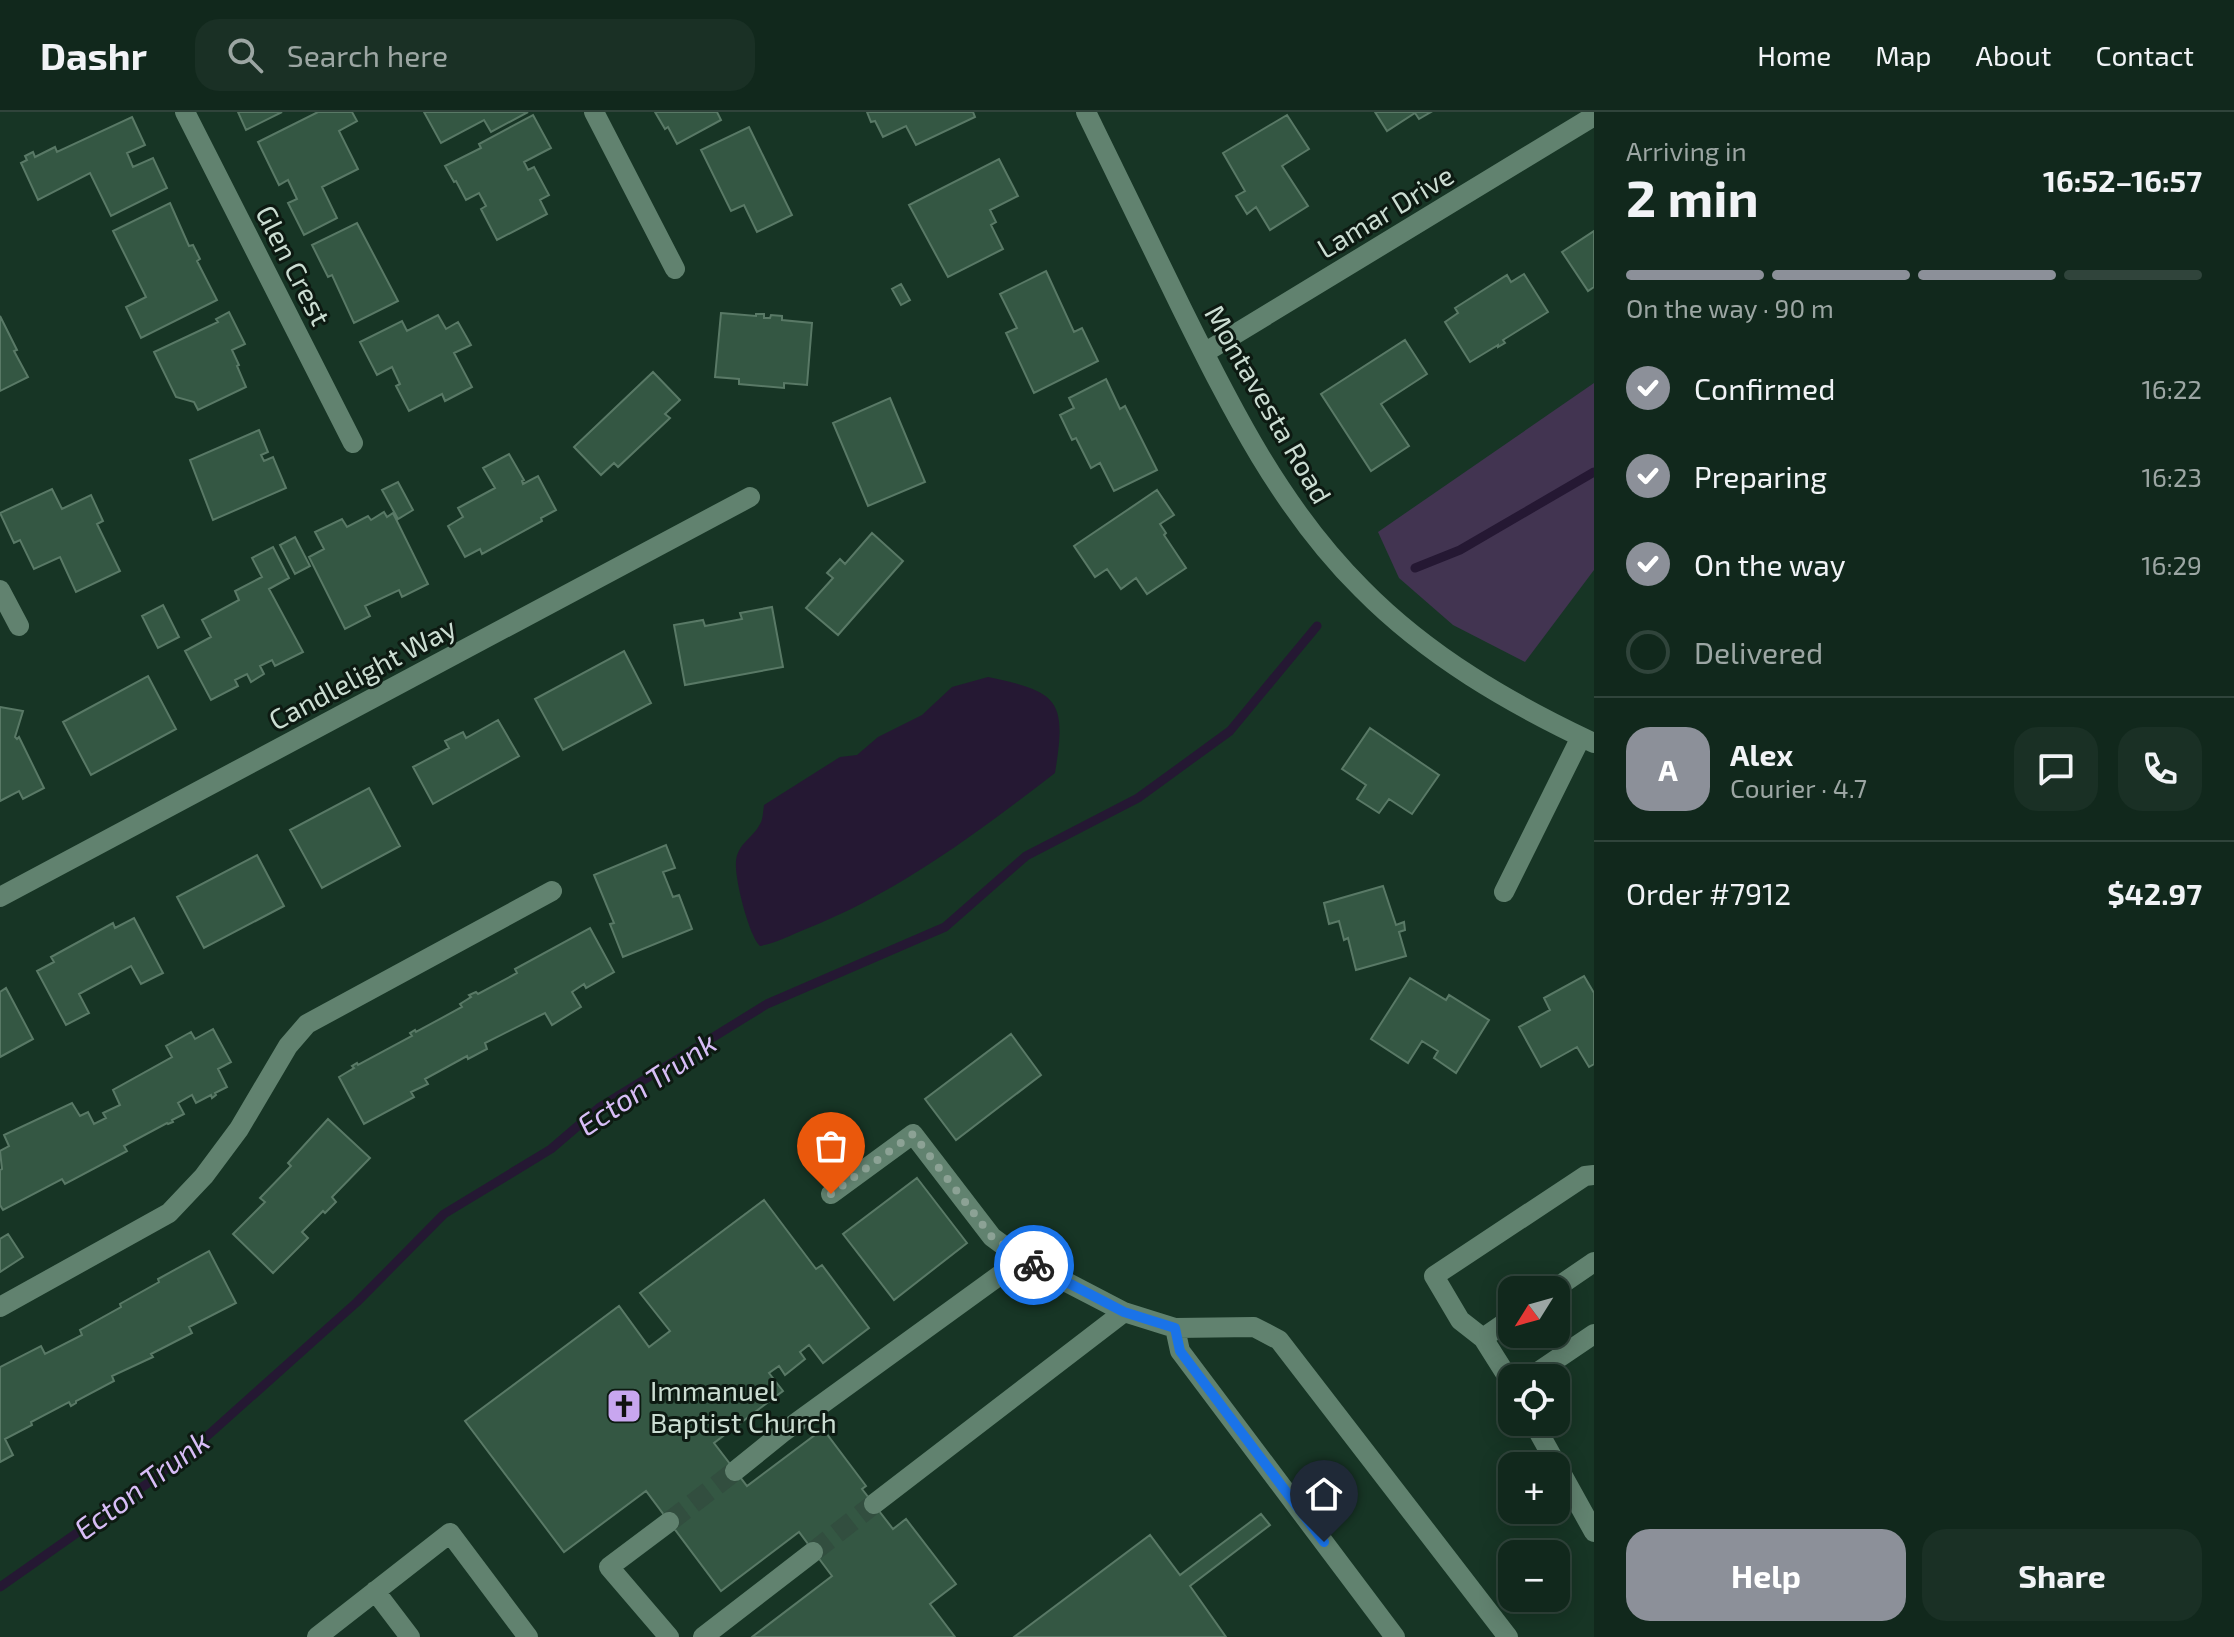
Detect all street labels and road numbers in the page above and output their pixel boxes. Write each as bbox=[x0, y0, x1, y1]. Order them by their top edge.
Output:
street label: Lamar Drive bbox=[1311, 157, 1459, 265]
street label: Glen Crest bbox=[249, 199, 339, 331]
street label: Montavesta Road bbox=[1198, 299, 1340, 509]
street label: Candlelight Way bbox=[263, 609, 462, 737]

